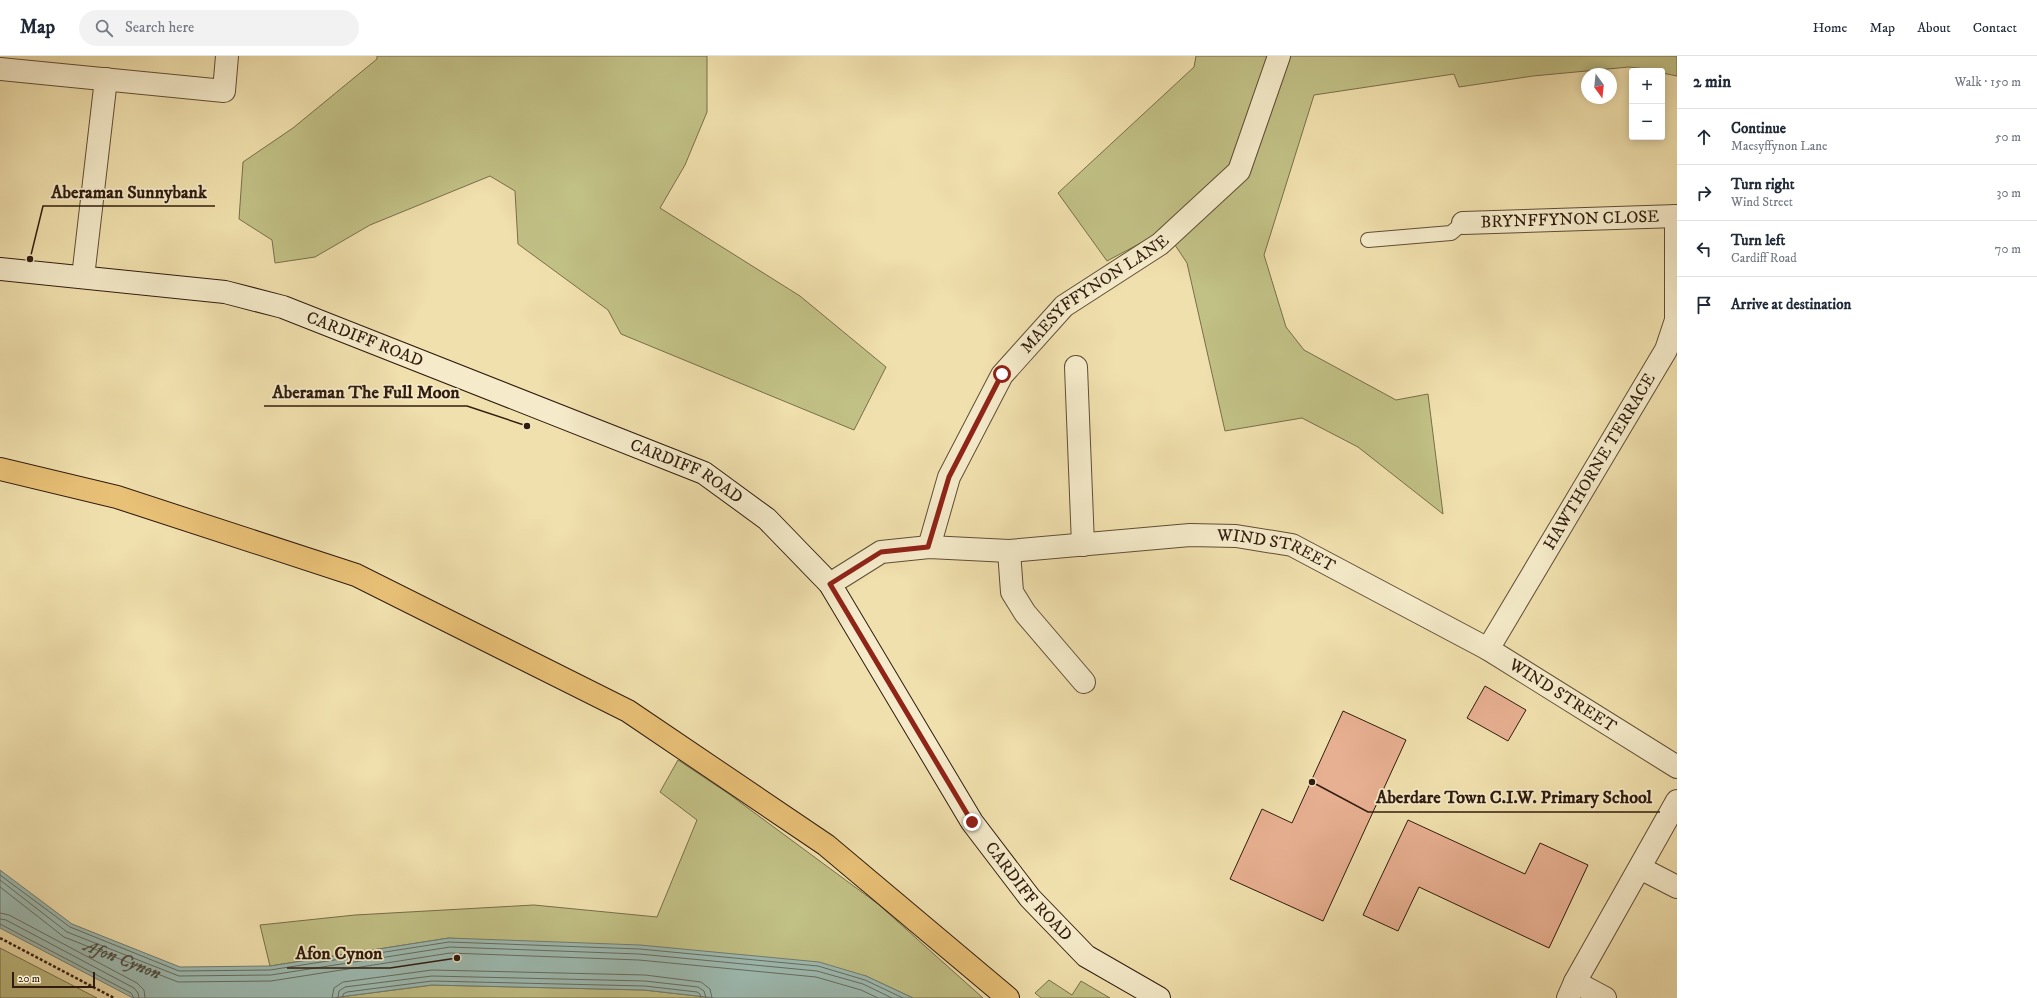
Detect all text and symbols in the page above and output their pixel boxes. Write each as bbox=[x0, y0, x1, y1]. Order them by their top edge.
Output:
search box bbox=[79, 10, 359, 46]
text: Map bbox=[20, 16, 55, 39]
icon: search bbox=[93, 17, 115, 39]
text: Search here bbox=[125, 18, 194, 37]
text: Home bbox=[1813, 19, 1847, 37]
text: Map bbox=[1869, 19, 1895, 37]
text: About bbox=[1917, 19, 1951, 37]
text: Contact bbox=[1973, 19, 2017, 37]
north arrow bbox=[1581, 68, 1617, 104]
map controls bbox=[1629, 68, 1665, 140]
button: + bbox=[1629, 68, 1665, 104]
text: 2 min bbox=[1693, 71, 1731, 93]
text: Walk · 150 m bbox=[1955, 74, 2021, 90]
button: − bbox=[1629, 104, 1665, 140]
text: Continue bbox=[1731, 119, 1786, 138]
icon: ahead bbox=[1693, 126, 1715, 148]
text: 50 m bbox=[1995, 129, 2021, 145]
text: Maesyffynon Lane bbox=[1731, 138, 1827, 154]
text: Turn right bbox=[1731, 175, 1794, 194]
callout: Aberaman Sunnybank bbox=[43, 176, 215, 206]
text: Aberaman Sunnybank bbox=[50, 182, 208, 204]
icon: right bbox=[1693, 182, 1715, 204]
text: 30 m bbox=[1997, 185, 2021, 201]
text: Wind Street bbox=[1731, 194, 1793, 210]
street label: BRYNFFYNON CLOSE bbox=[1480, 206, 1660, 233]
street label: MAESYFFYNON LANE bbox=[1016, 230, 1174, 358]
text: Turn left bbox=[1731, 231, 1785, 250]
icon: left bbox=[1693, 238, 1715, 260]
text: 70 m bbox=[1995, 241, 2021, 257]
text: Cardiff Road bbox=[1731, 250, 1797, 266]
icon: arrive bbox=[1693, 294, 1715, 316]
text: Arrive at destination bbox=[1731, 295, 1851, 314]
street label: CARDIFF ROAD bbox=[303, 306, 427, 372]
route start bbox=[993, 365, 1011, 383]
street label: HAWTHORNE TERRACE bbox=[1538, 369, 1661, 554]
callout: Aberaman The Full Moon bbox=[264, 376, 467, 406]
text: Aberaman The Full Moon bbox=[271, 382, 460, 404]
street label: CARDIFF ROAD bbox=[627, 434, 747, 509]
street label: WIND STREET bbox=[1216, 525, 1339, 577]
street label: WIND STREET bbox=[1504, 653, 1621, 738]
callout: Aberdare Town C.I.W. Primary School bbox=[1368, 782, 1660, 812]
text: Aberdare Town C.I.W. Primary School bbox=[1375, 787, 1653, 809]
route end bbox=[963, 813, 981, 831]
street label: CARDIFF ROAD bbox=[980, 837, 1077, 946]
water label: Afon Cynon bbox=[79, 934, 164, 985]
callout: Afon Cynon bbox=[287, 938, 390, 968]
text: Afon Cynon bbox=[294, 943, 383, 965]
scale bar bbox=[12, 970, 95, 989]
text: 20 m bbox=[18, 972, 40, 986]

